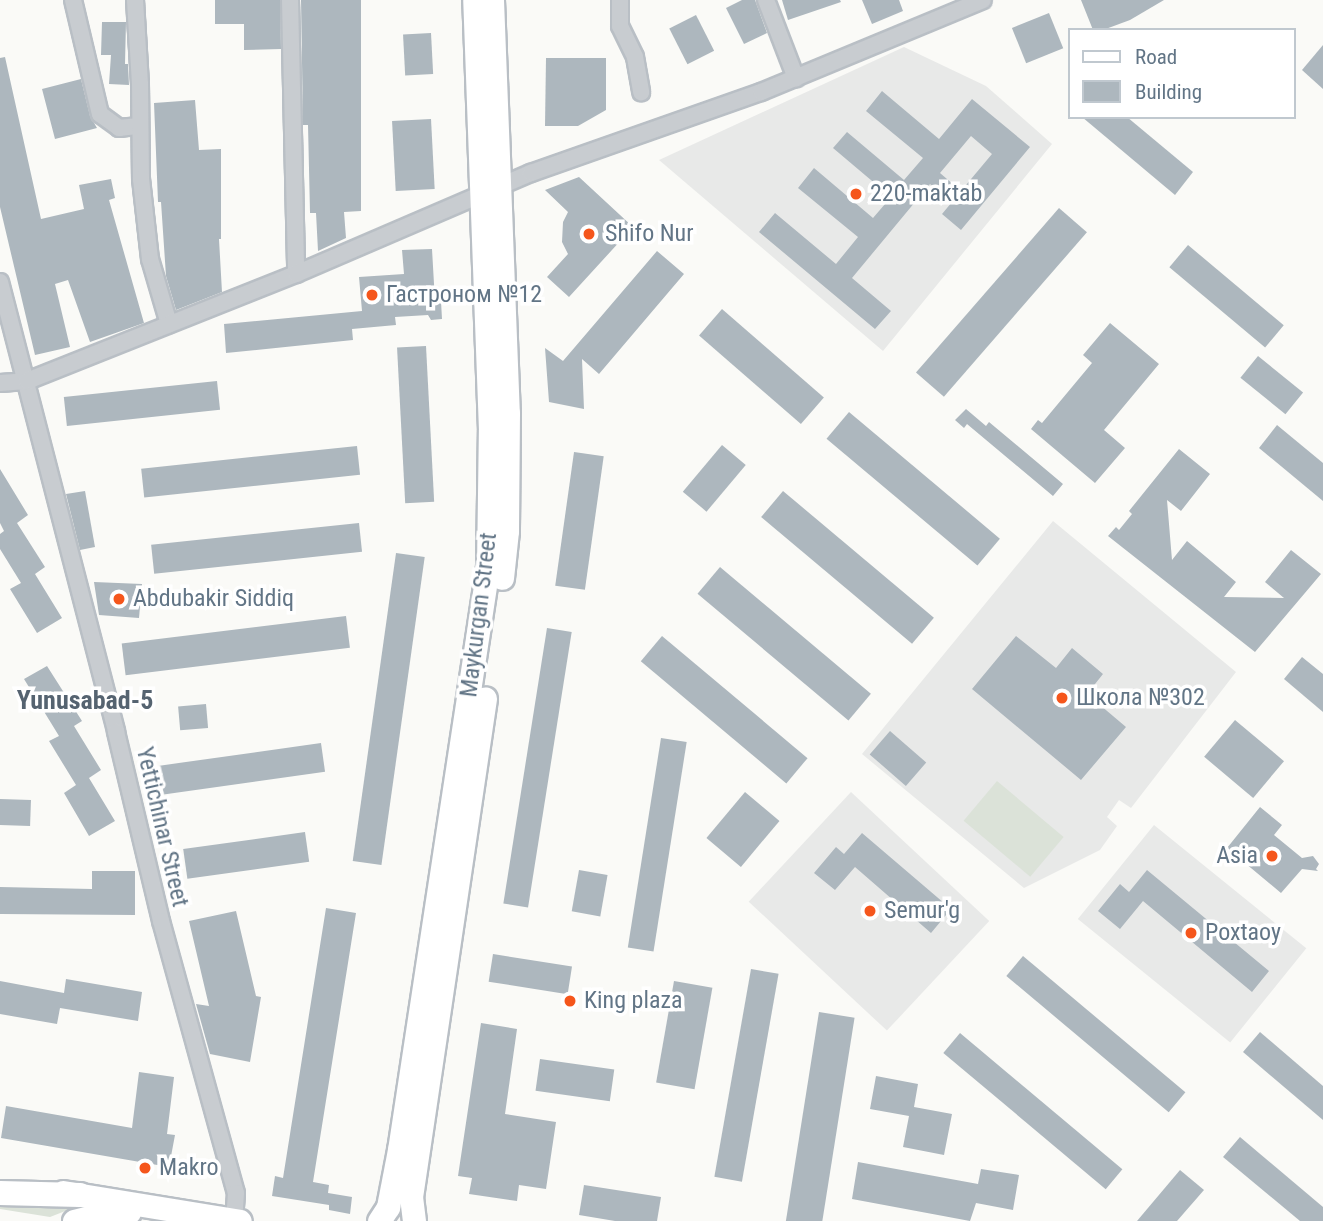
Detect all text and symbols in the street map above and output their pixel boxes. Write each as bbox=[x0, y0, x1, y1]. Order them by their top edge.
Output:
legend bbox=[1068, 28, 1295, 119]
text: Road bbox=[1135, 45, 1177, 69]
text: Building bbox=[1135, 80, 1202, 104]
place label: 220-maktab bbox=[870, 180, 982, 208]
marker: 220-maktab bbox=[848, 186, 864, 202]
place label: Shifo Nur bbox=[605, 220, 693, 248]
marker: Shifo Nur bbox=[579, 224, 599, 244]
place label: Гастроном №12 bbox=[386, 281, 542, 309]
marker: Гастроном №12 bbox=[364, 287, 380, 303]
street label: Maykurgan Street bbox=[455, 531, 503, 699]
place label: Abdubakir Siddiq bbox=[133, 585, 294, 613]
marker: Abdubakir Siddiq bbox=[111, 591, 127, 607]
place label: Школа №302 bbox=[1076, 684, 1205, 712]
district label: Yunusabad-5 bbox=[17, 685, 153, 717]
marker: Школа №302 bbox=[1054, 690, 1070, 706]
street label: Yettichinаr Street bbox=[130, 744, 194, 910]
place label: Asia bbox=[1216, 842, 1258, 870]
marker: Asia bbox=[1264, 848, 1280, 864]
place label: Semur'g bbox=[884, 897, 960, 925]
marker: Semur'g bbox=[862, 903, 878, 919]
place label: Poxtaoy bbox=[1205, 919, 1281, 947]
marker: Poxtaoy bbox=[1183, 925, 1199, 941]
place label: King plaza bbox=[584, 987, 682, 1015]
marker: King plaza bbox=[562, 993, 578, 1009]
place label: Makro bbox=[159, 1154, 219, 1182]
marker: Makro bbox=[137, 1160, 153, 1176]

